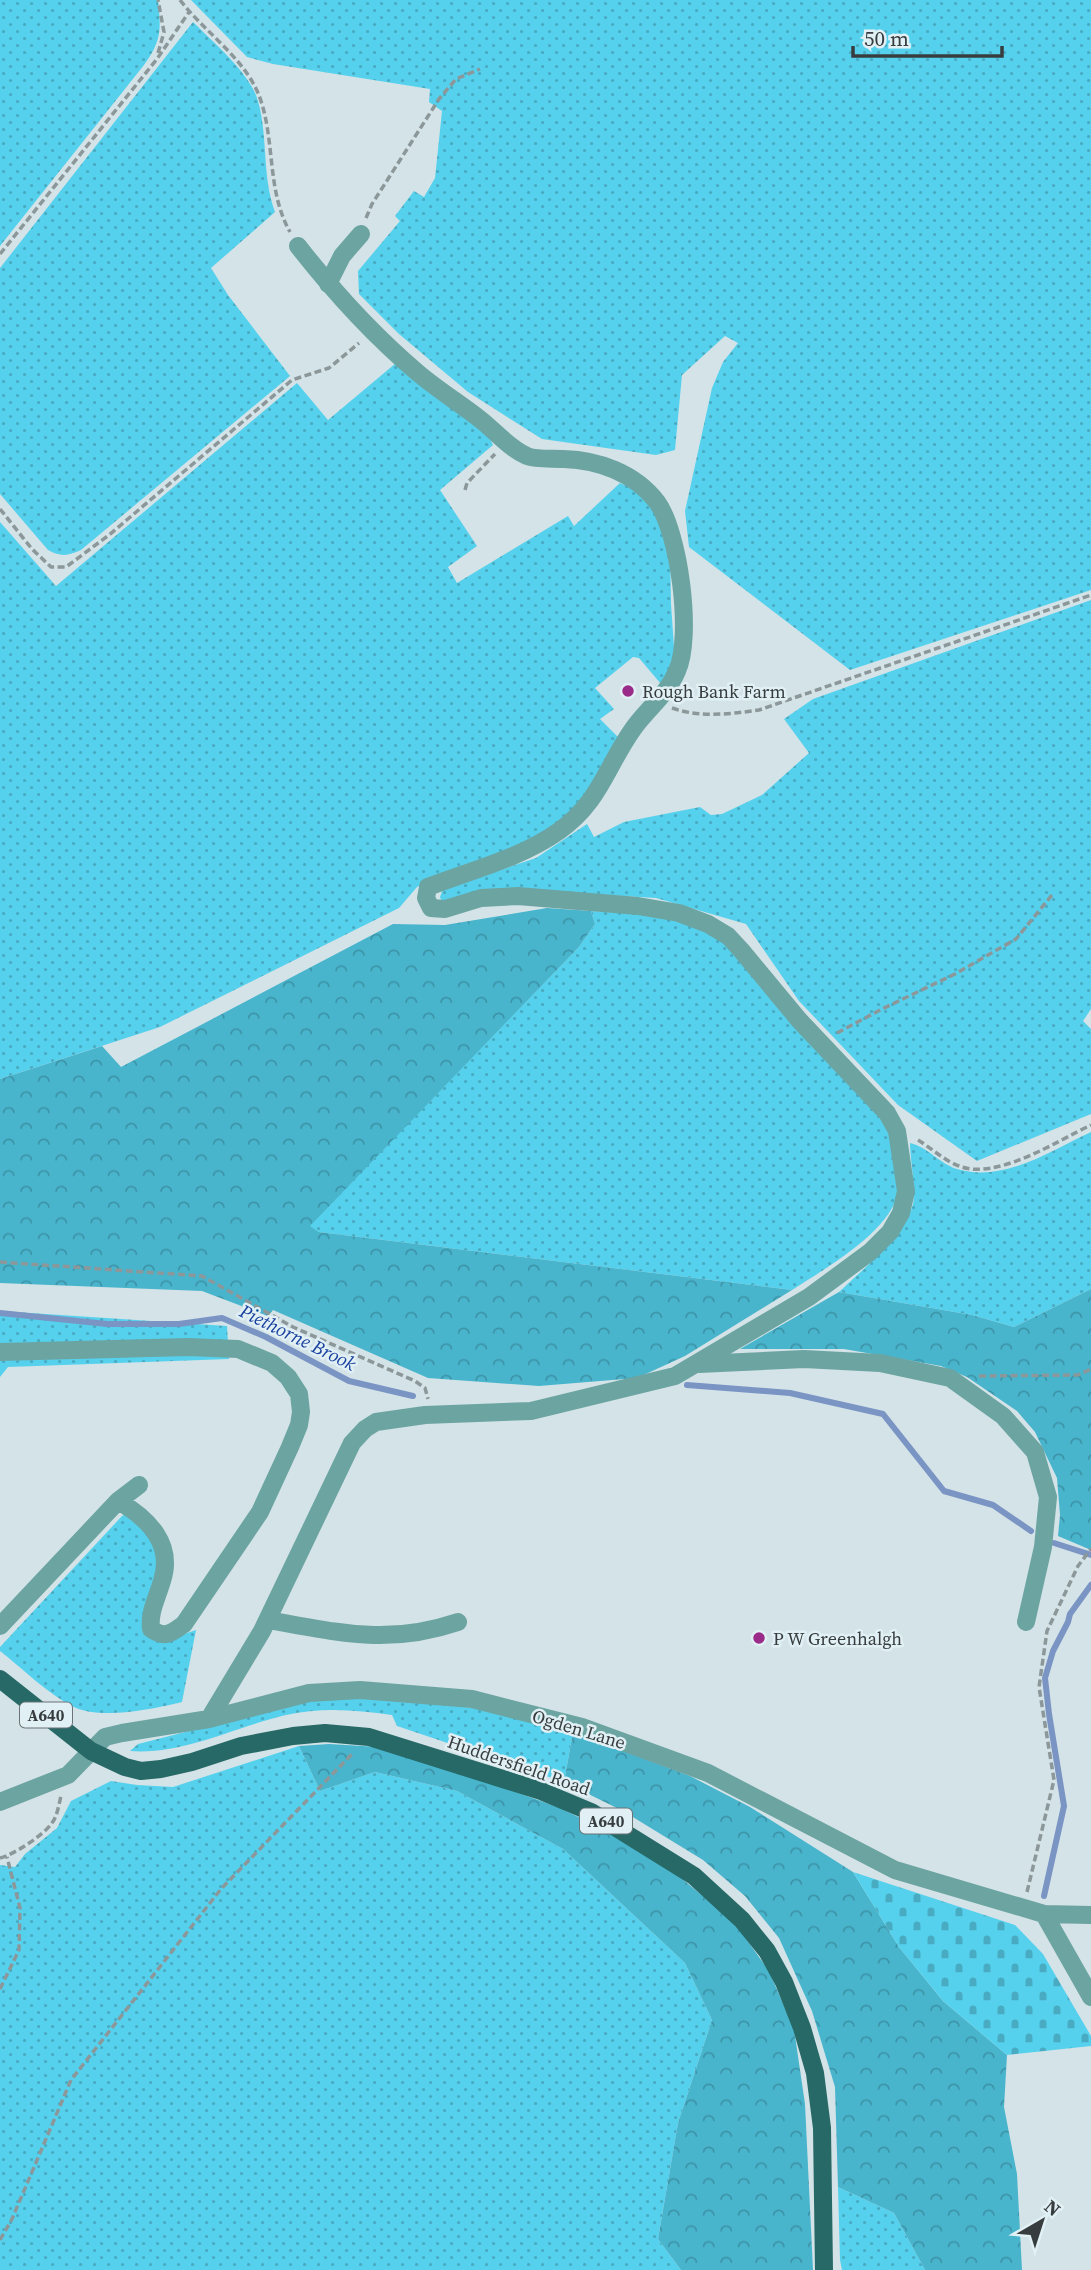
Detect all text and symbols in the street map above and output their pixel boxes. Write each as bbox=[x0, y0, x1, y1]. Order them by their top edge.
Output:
scale bar bbox=[853, 14, 1002, 58]
text: 50 m bbox=[864, 24, 909, 53]
place label: Rough Bank Farm bbox=[642, 679, 786, 704]
marker: Rough Bank Farm bbox=[620, 683, 636, 699]
water label: Piethorne Brook bbox=[235, 1297, 360, 1376]
place label: P W Greenhalgh bbox=[773, 1626, 902, 1651]
marker: P W Greenhalgh bbox=[751, 1630, 767, 1646]
road number: A640 bbox=[20, 1702, 72, 1728]
street label: Ogden Lane bbox=[529, 1703, 629, 1755]
street label: Huddersfield Road bbox=[444, 1729, 594, 1801]
road number: A640 bbox=[580, 1809, 632, 1834]
north arrow bbox=[1007, 2186, 1077, 2256]
text: N bbox=[1039, 2193, 1066, 2222]

